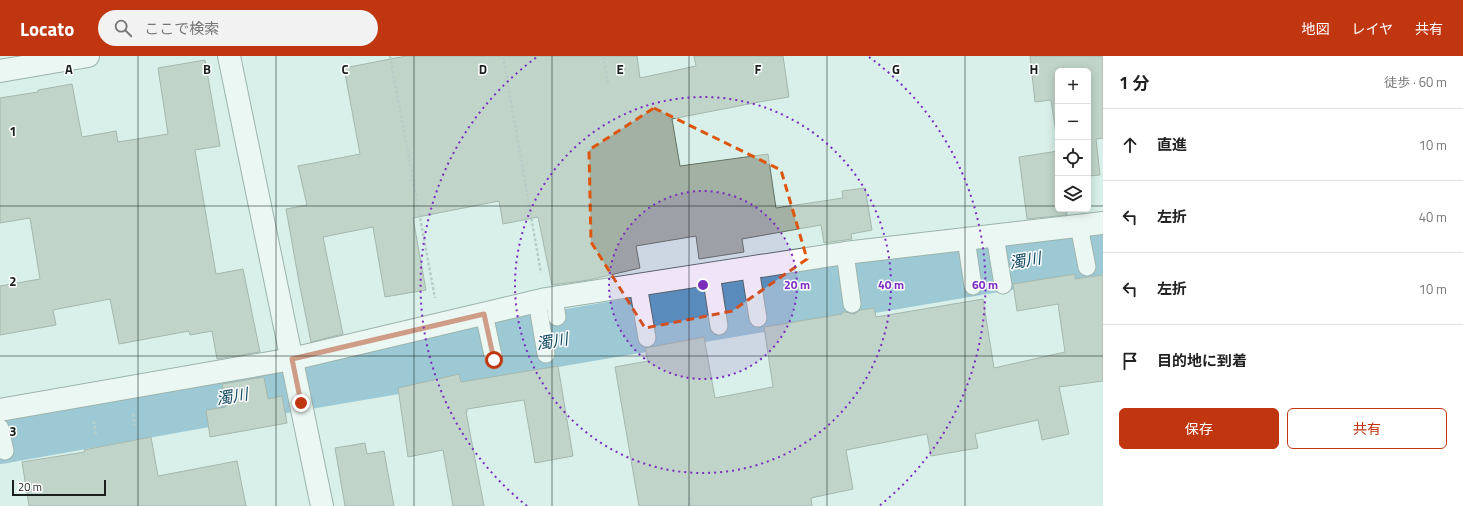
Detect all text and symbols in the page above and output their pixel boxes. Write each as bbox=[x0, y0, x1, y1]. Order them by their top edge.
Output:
search box bbox=[98, 10, 378, 46]
text: Locato bbox=[20, 14, 74, 43]
icon: search bbox=[112, 17, 134, 39]
text: ここで検索 bbox=[144, 17, 219, 40]
text: 地図 bbox=[1301, 18, 1329, 39]
text: レイヤ bbox=[1351, 18, 1393, 39]
text: 共有 bbox=[1415, 18, 1443, 39]
text: A bbox=[65, 59, 73, 79]
text: B bbox=[203, 59, 211, 79]
text: C bbox=[341, 59, 349, 79]
text: D bbox=[479, 59, 487, 79]
text: E bbox=[616, 59, 624, 79]
text: F bbox=[755, 59, 762, 79]
text: G bbox=[892, 59, 900, 79]
text: H bbox=[1030, 59, 1038, 79]
map controls bbox=[1055, 68, 1091, 212]
button: + bbox=[1055, 68, 1091, 104]
text: 1 分 bbox=[1119, 70, 1149, 96]
text: 徒歩 · 60 m bbox=[1384, 72, 1447, 92]
button: − bbox=[1055, 104, 1091, 140]
text: 1 bbox=[9, 121, 17, 141]
text: 直進 bbox=[1157, 133, 1187, 156]
icon: ahead bbox=[1119, 134, 1141, 156]
text: 10 m bbox=[1419, 135, 1447, 155]
button: locate bbox=[1055, 140, 1091, 176]
button: layers bbox=[1055, 176, 1091, 212]
text: 左折 bbox=[1157, 205, 1187, 228]
icon: left bbox=[1119, 206, 1141, 228]
text: 40 m bbox=[1419, 207, 1447, 227]
water label: 濁川 bbox=[1007, 245, 1045, 275]
text: 2 bbox=[9, 271, 17, 291]
text: 20 m bbox=[784, 275, 810, 294]
text: 40 m bbox=[878, 275, 904, 294]
text: 60 m bbox=[972, 275, 998, 294]
text: 左折 bbox=[1157, 277, 1187, 300]
centre of rings bbox=[696, 278, 710, 292]
icon: left bbox=[1119, 278, 1141, 300]
text: 10 m bbox=[1419, 279, 1447, 299]
water label: 濁川 bbox=[534, 326, 572, 356]
text: 目的地に到着 bbox=[1157, 349, 1247, 372]
icon: arrive bbox=[1119, 350, 1141, 372]
route start bbox=[485, 351, 503, 369]
water label: 濁川 bbox=[214, 381, 252, 411]
route end bbox=[292, 394, 310, 412]
button: 保存 bbox=[1119, 408, 1279, 449]
button: 共有 bbox=[1287, 408, 1447, 449]
text: 3 bbox=[9, 421, 17, 441]
scale bar bbox=[12, 478, 106, 497]
text: 20 m bbox=[18, 479, 42, 495]

